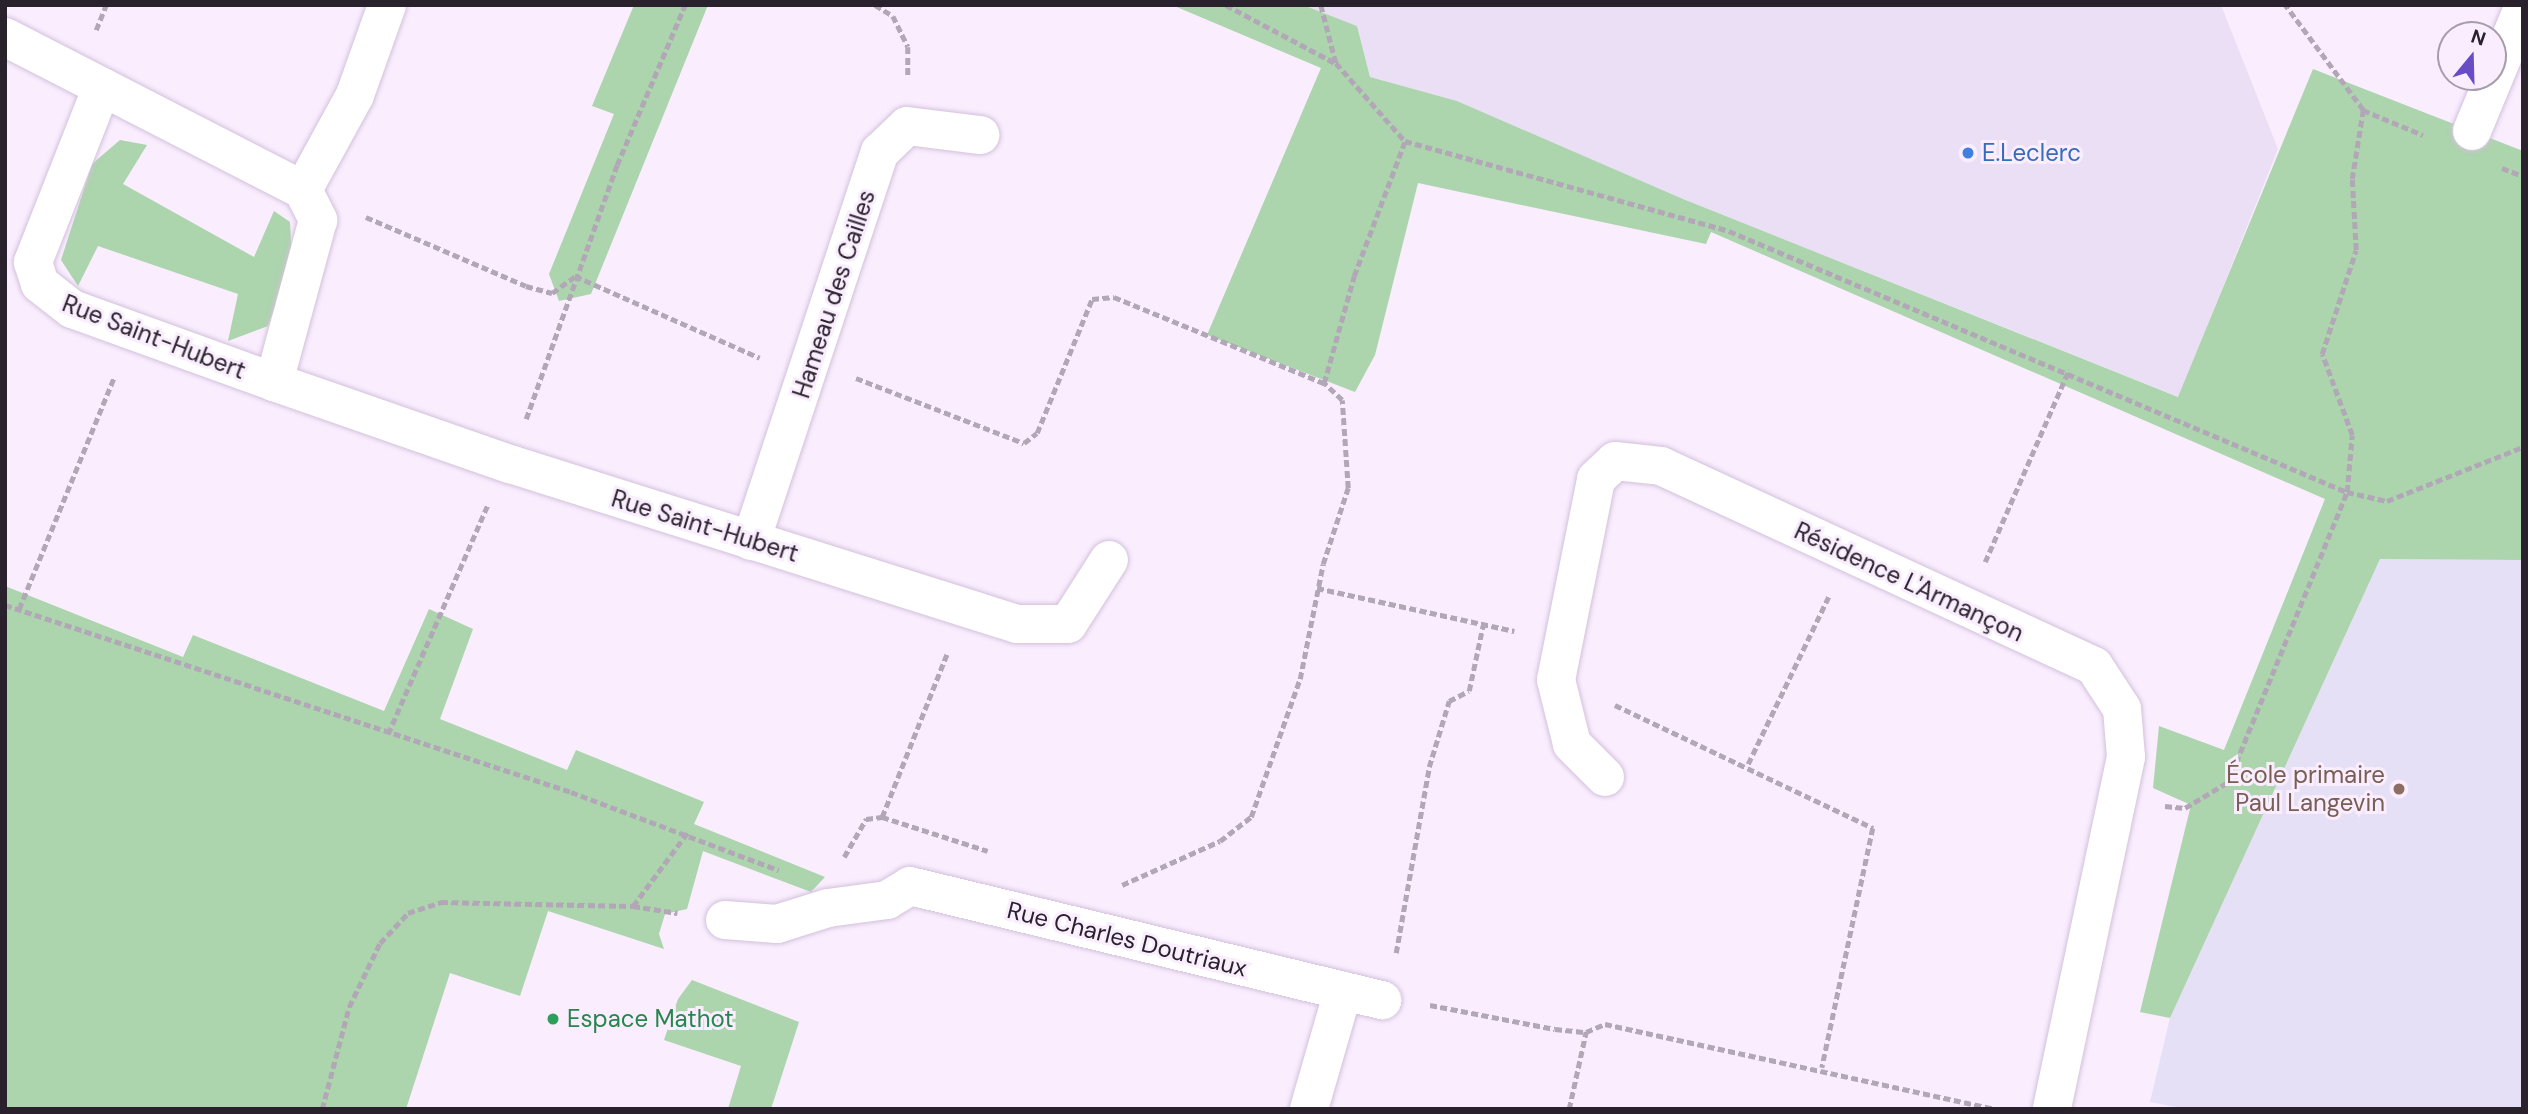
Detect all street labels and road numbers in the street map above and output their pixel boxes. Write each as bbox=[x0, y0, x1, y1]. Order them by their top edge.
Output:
street label: Hameau des Cailles bbox=[787, 186, 881, 402]
street label: Rue Saint-Hubert bbox=[58, 289, 250, 385]
street label: Rue Saint-Hubert bbox=[608, 484, 802, 568]
street label: Résidence L'Armançon bbox=[1790, 516, 2028, 648]
street label: Rue Charles Doutriaux bbox=[1004, 895, 1250, 983]

